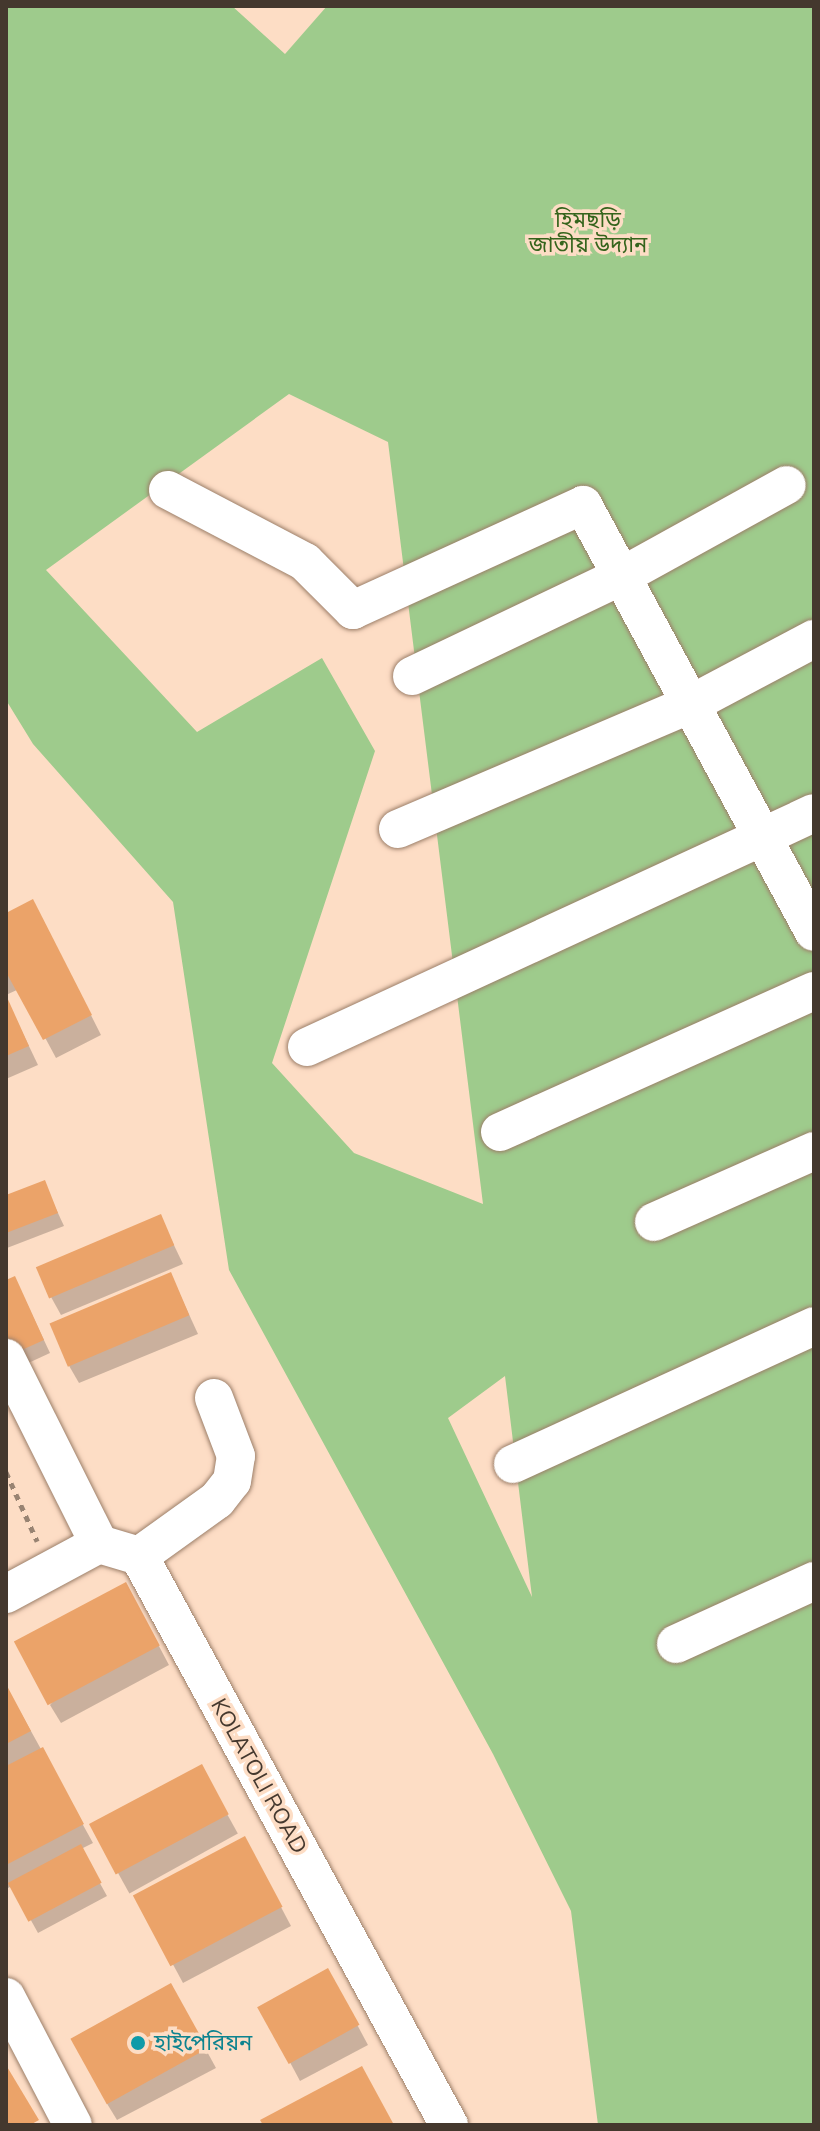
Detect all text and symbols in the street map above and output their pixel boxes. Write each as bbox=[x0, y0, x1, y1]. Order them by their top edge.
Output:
park label: হিমছড়ি জাতীয় উদ্যান bbox=[529, 206, 647, 258]
street label: KOLATOLI ROAD bbox=[205, 1694, 313, 1858]
place label: হাইপেরিয়ন bbox=[154, 2030, 252, 2056]
marker: হাইপেরিয়ন bbox=[129, 2034, 147, 2052]

